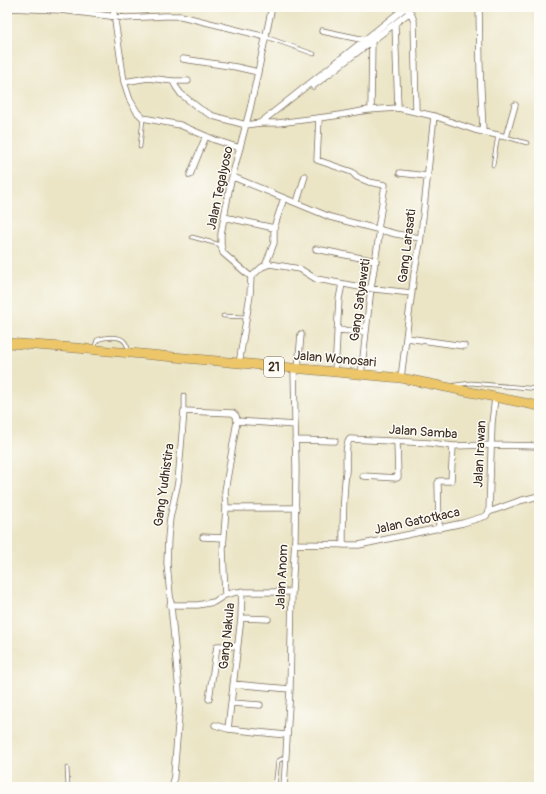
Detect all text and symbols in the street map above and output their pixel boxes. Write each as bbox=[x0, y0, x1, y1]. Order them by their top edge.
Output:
street label: Jalan Tegalyoso bbox=[203, 145, 237, 231]
street label: Gang Larasati bbox=[395, 208, 419, 284]
street label: Gang Satyawati bbox=[346, 258, 374, 342]
street label: Jalan Wonosari bbox=[293, 347, 377, 371]
road number: 21 bbox=[264, 357, 284, 377]
street label: Jalan Irawan bbox=[470, 420, 490, 488]
street label: Jalan Samba bbox=[388, 422, 458, 442]
street label: Gang Yudhistira bbox=[150, 442, 178, 528]
street label: Jalan Gatotkaca bbox=[373, 504, 461, 538]
street label: Jalan Anom bbox=[272, 544, 292, 610]
street label: Gang Nakula bbox=[216, 602, 238, 670]

